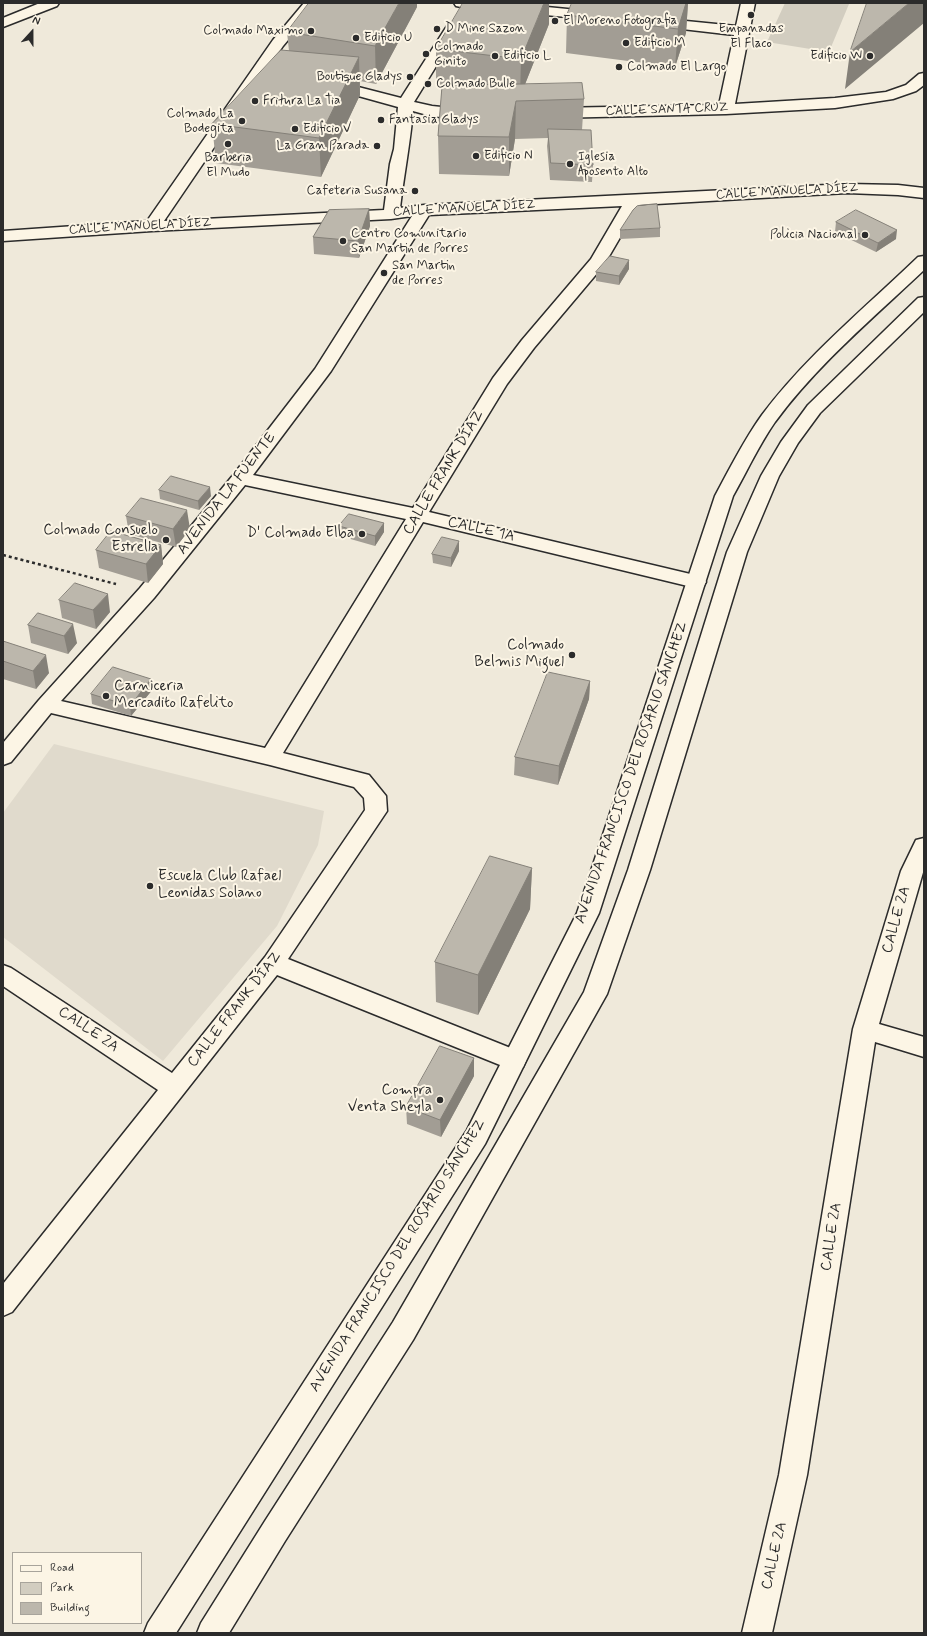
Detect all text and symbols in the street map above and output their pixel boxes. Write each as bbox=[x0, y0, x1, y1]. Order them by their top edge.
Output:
marker: Empanadas El Flaco bbox=[746, 10, 756, 20]
north arrow bbox=[12, 12, 52, 52]
text: N bbox=[30, 13, 42, 29]
place label: El Moreno Fotografia bbox=[563, 13, 677, 29]
marker: El Moreno Fotografia bbox=[550, 16, 560, 26]
place label: D Mine Sazon bbox=[445, 21, 525, 37]
place label: Empanadas El Flaco bbox=[718, 21, 784, 52]
place label: Colmado Maximo bbox=[203, 23, 303, 39]
marker: D Mine Sazon bbox=[432, 24, 442, 34]
marker: Colmado Maximo bbox=[306, 26, 316, 36]
place label: Edificio U bbox=[364, 30, 412, 46]
marker: Edificio U bbox=[351, 33, 361, 43]
place label: Edificio M bbox=[634, 35, 685, 51]
marker: Edificio M bbox=[621, 38, 631, 48]
place label: Colmado Ginito bbox=[434, 39, 483, 70]
place label: Edificio L bbox=[503, 48, 551, 64]
place label: Edificio W bbox=[810, 48, 862, 64]
marker: Colmado Ginito bbox=[421, 49, 431, 59]
marker: Edificio L bbox=[490, 51, 500, 61]
marker: Edificio W bbox=[865, 51, 875, 61]
place label: Colmado El Largo bbox=[627, 59, 726, 75]
marker: Colmado El Largo bbox=[614, 62, 624, 72]
place label: Boutique Gladys bbox=[317, 69, 402, 85]
marker: Boutique Gladys bbox=[405, 72, 415, 82]
place label: Colmado Bulle bbox=[436, 76, 515, 92]
marker: Colmado Bulle bbox=[423, 79, 433, 89]
place label: Fritura La Tia bbox=[263, 93, 340, 109]
marker: Fritura La Tia bbox=[250, 96, 260, 106]
street label: CALLE SANTA CRUZ bbox=[605, 100, 729, 120]
place label: Colmado La Bodegita bbox=[166, 106, 234, 137]
place label: Fantasia Gladys bbox=[389, 112, 478, 128]
marker: Fantasia Gladys bbox=[376, 115, 386, 125]
marker: Colmado La Bodegita bbox=[237, 116, 247, 126]
place label: Edificio V bbox=[303, 121, 351, 137]
marker: Edificio V bbox=[290, 124, 300, 134]
place label: La Gran Parada bbox=[277, 138, 369, 154]
marker: Barberia El Mudo bbox=[223, 139, 233, 149]
marker: La Gran Parada bbox=[372, 141, 382, 151]
place label: Edificio N bbox=[484, 148, 533, 164]
place label: Iglesia Aposento Alto bbox=[578, 149, 648, 180]
place label: Barberia El Mudo bbox=[204, 150, 252, 181]
marker: Edificio N bbox=[471, 151, 481, 161]
marker: Iglesia Aposento Alto bbox=[565, 159, 575, 169]
street label: CALLE MANUELA DÍEZ bbox=[715, 180, 859, 204]
place label: Cafeteria Susana bbox=[307, 183, 407, 199]
marker: Cafeteria Susana bbox=[410, 186, 420, 196]
street label: CALLE MANUELA DÍEZ bbox=[392, 197, 536, 221]
street label: CALLE MANUELA DÍEZ bbox=[68, 215, 212, 239]
place label: Centro Comunitario San Martin de Porres bbox=[351, 226, 468, 257]
place label: Policia Nacional bbox=[770, 227, 857, 243]
marker: Policia Nacional bbox=[860, 230, 870, 240]
marker: Centro Comunitario San Martin de Porres bbox=[338, 236, 348, 246]
place label: San Martin de Porres bbox=[392, 258, 455, 289]
marker: San Martin de Porres bbox=[379, 268, 389, 278]
street label: CALLE FRANK DÍAZ bbox=[400, 408, 488, 538]
street label: AVENIDA LA FUENTE bbox=[174, 429, 280, 559]
street label: CALLE 1A bbox=[446, 514, 516, 546]
place label: Colmado Consuelo Estrella bbox=[43, 522, 158, 557]
place label: D' Colmado Elba bbox=[247, 525, 354, 543]
marker: D' Colmado Elba bbox=[357, 529, 367, 539]
marker: Colmado Consuelo Estrella bbox=[161, 535, 171, 545]
street label: AVENIDA FRANCISCO DEL ROSARIO SÁNCHEZ bbox=[572, 620, 692, 926]
place label: Colmado Belmis Miguel bbox=[474, 637, 564, 672]
marker: Colmado Belmis Miguel bbox=[567, 650, 577, 660]
place label: Carniceria Mercadito Rafelito bbox=[114, 678, 233, 713]
marker: Carniceria Mercadito Rafelito bbox=[101, 691, 111, 701]
place label: Escuela Club Rafael Leonidas Solano bbox=[158, 868, 281, 903]
marker: Escuela Club Rafael Leonidas Solano bbox=[145, 881, 155, 891]
street label: CALLE 2A bbox=[879, 884, 915, 956]
street label: CALLE FRANK DÍAZ bbox=[184, 949, 286, 1071]
street label: CALLE 2A bbox=[54, 1003, 122, 1057]
place label: Compra Venta Sheyla bbox=[348, 1082, 432, 1117]
marker: Compra Venta Sheyla bbox=[435, 1095, 445, 1105]
street label: AVENIDA FRANCISCO DEL ROSARIO SÁNCHEZ bbox=[306, 1116, 490, 1396]
street label: CALLE 2A bbox=[818, 1201, 846, 1273]
street label: CALLE 2A bbox=[758, 1520, 792, 1592]
legend bbox=[12, 1552, 142, 1624]
text: Road bbox=[50, 1560, 74, 1576]
text: Park bbox=[50, 1580, 74, 1596]
text: Building bbox=[50, 1600, 90, 1616]

